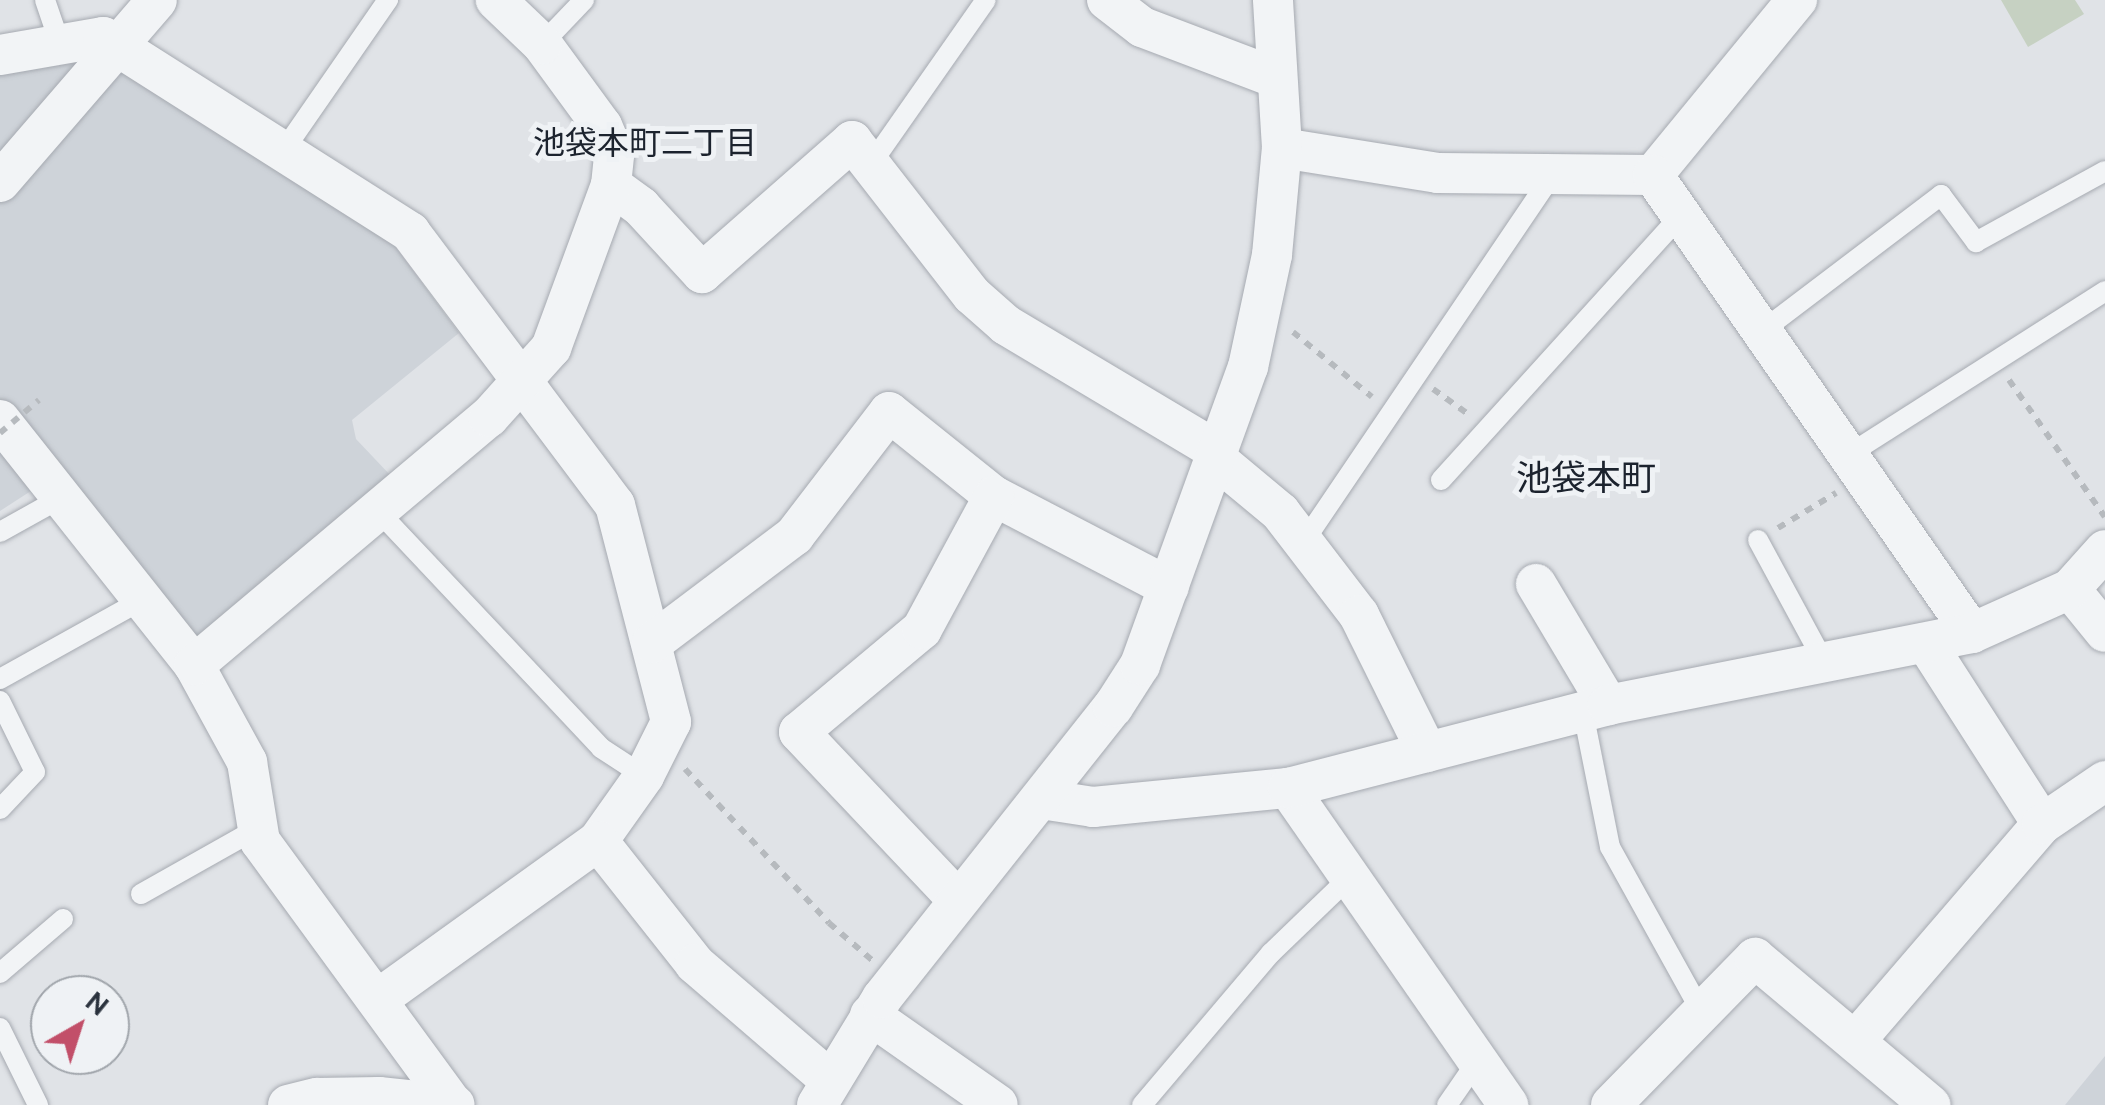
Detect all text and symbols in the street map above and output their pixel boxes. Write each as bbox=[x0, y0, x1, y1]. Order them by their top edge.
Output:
district label: 池袋本町二丁目 bbox=[533, 124, 757, 162]
district label: 池袋本町 bbox=[1516, 457, 1656, 499]
north arrow bbox=[30, 975, 130, 1075]
text: N bbox=[79, 984, 116, 1023]

